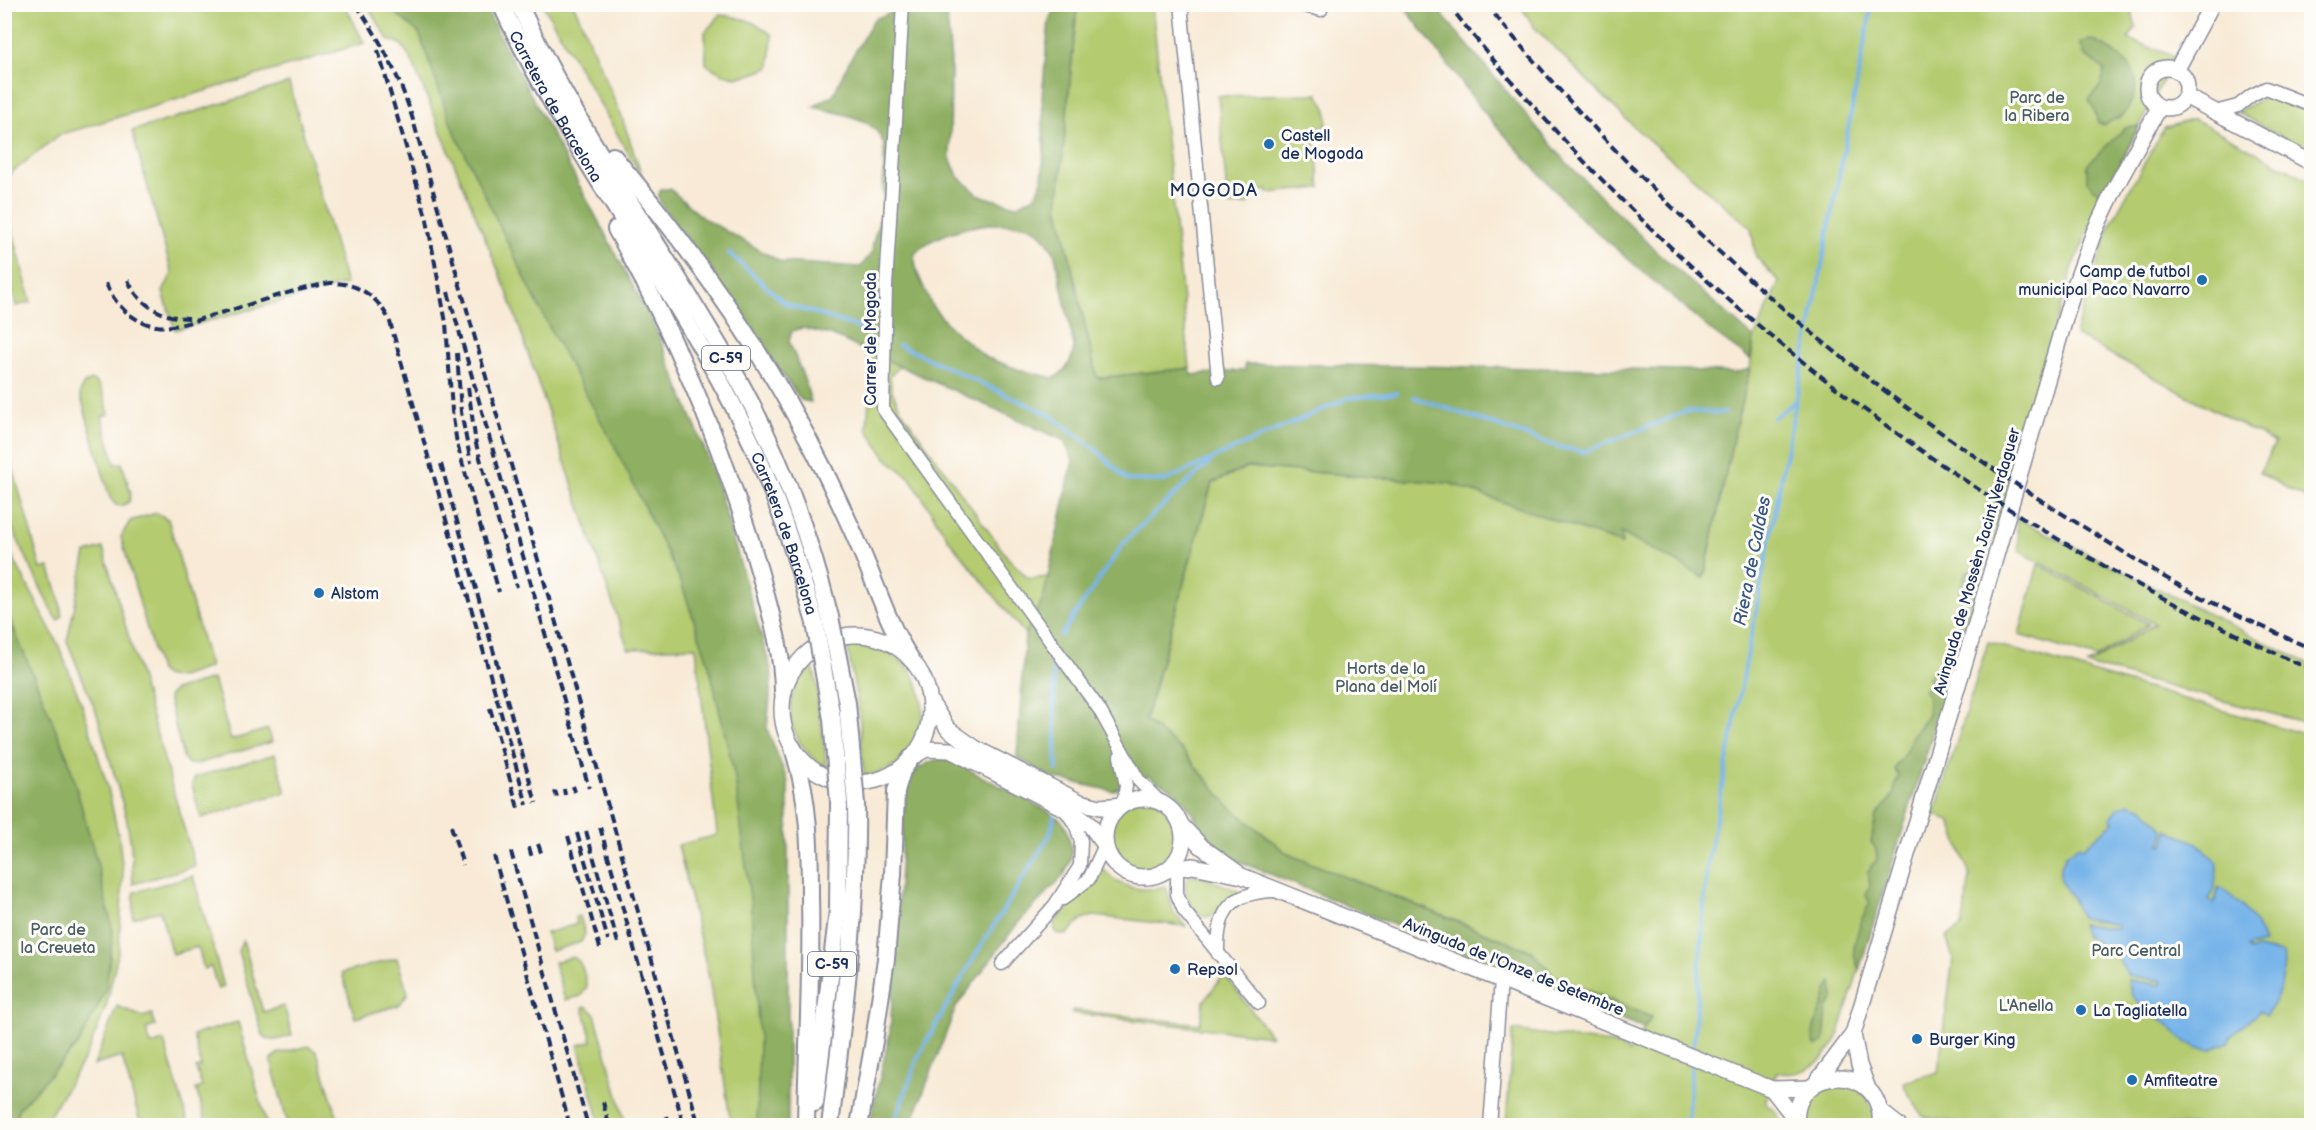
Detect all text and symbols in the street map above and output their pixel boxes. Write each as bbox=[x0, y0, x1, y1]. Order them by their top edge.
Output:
street label: Carretera de Barcelona bbox=[504, 28, 605, 186]
park label: Parc de la Ribera bbox=[2005, 89, 2069, 126]
place label: Castell de Mogoda bbox=[1281, 127, 1363, 164]
marker: Castell de Mogoda bbox=[1262, 137, 1276, 151]
district label: MOGODA bbox=[1170, 180, 1258, 201]
place label: Camp de futbol municipal Paco Navarro bbox=[2018, 263, 2190, 300]
street label: Carrer de Mogoda bbox=[862, 272, 881, 406]
marker: Camp de futbol municipal Paco Navarro bbox=[2195, 273, 2209, 287]
road number: C-59 bbox=[702, 346, 750, 370]
street label: Avinguda de Mossèn Jacint Verdaguer bbox=[1930, 426, 2025, 697]
street label: Carretera de Barcelona bbox=[746, 449, 820, 617]
water label: Riera de Caldes bbox=[1730, 495, 1775, 628]
place label: Alstom bbox=[331, 585, 379, 604]
marker: Alstom bbox=[312, 586, 326, 600]
park label: Horts de la Plana del Molí bbox=[1335, 660, 1437, 697]
street label: Avinguda de l'Onze de Setembre bbox=[1400, 914, 1627, 1021]
park label: Parc de la Creueta bbox=[20, 921, 96, 958]
park label: Parc Central bbox=[2091, 942, 2181, 961]
road number: C-59 bbox=[808, 952, 856, 976]
place label: Repsol bbox=[1187, 961, 1238, 980]
marker: Repsol bbox=[1168, 962, 1182, 976]
park label: L'Anella bbox=[1999, 997, 2053, 1016]
place label: La Tagliatella bbox=[2093, 1002, 2187, 1021]
marker: La Tagliatella bbox=[2074, 1003, 2088, 1017]
place label: Burger King bbox=[1929, 1031, 2016, 1050]
marker: Burger King bbox=[1910, 1032, 1924, 1046]
place label: Amfiteatre bbox=[2144, 1072, 2218, 1091]
marker: Amfiteatre bbox=[2125, 1073, 2139, 1087]

